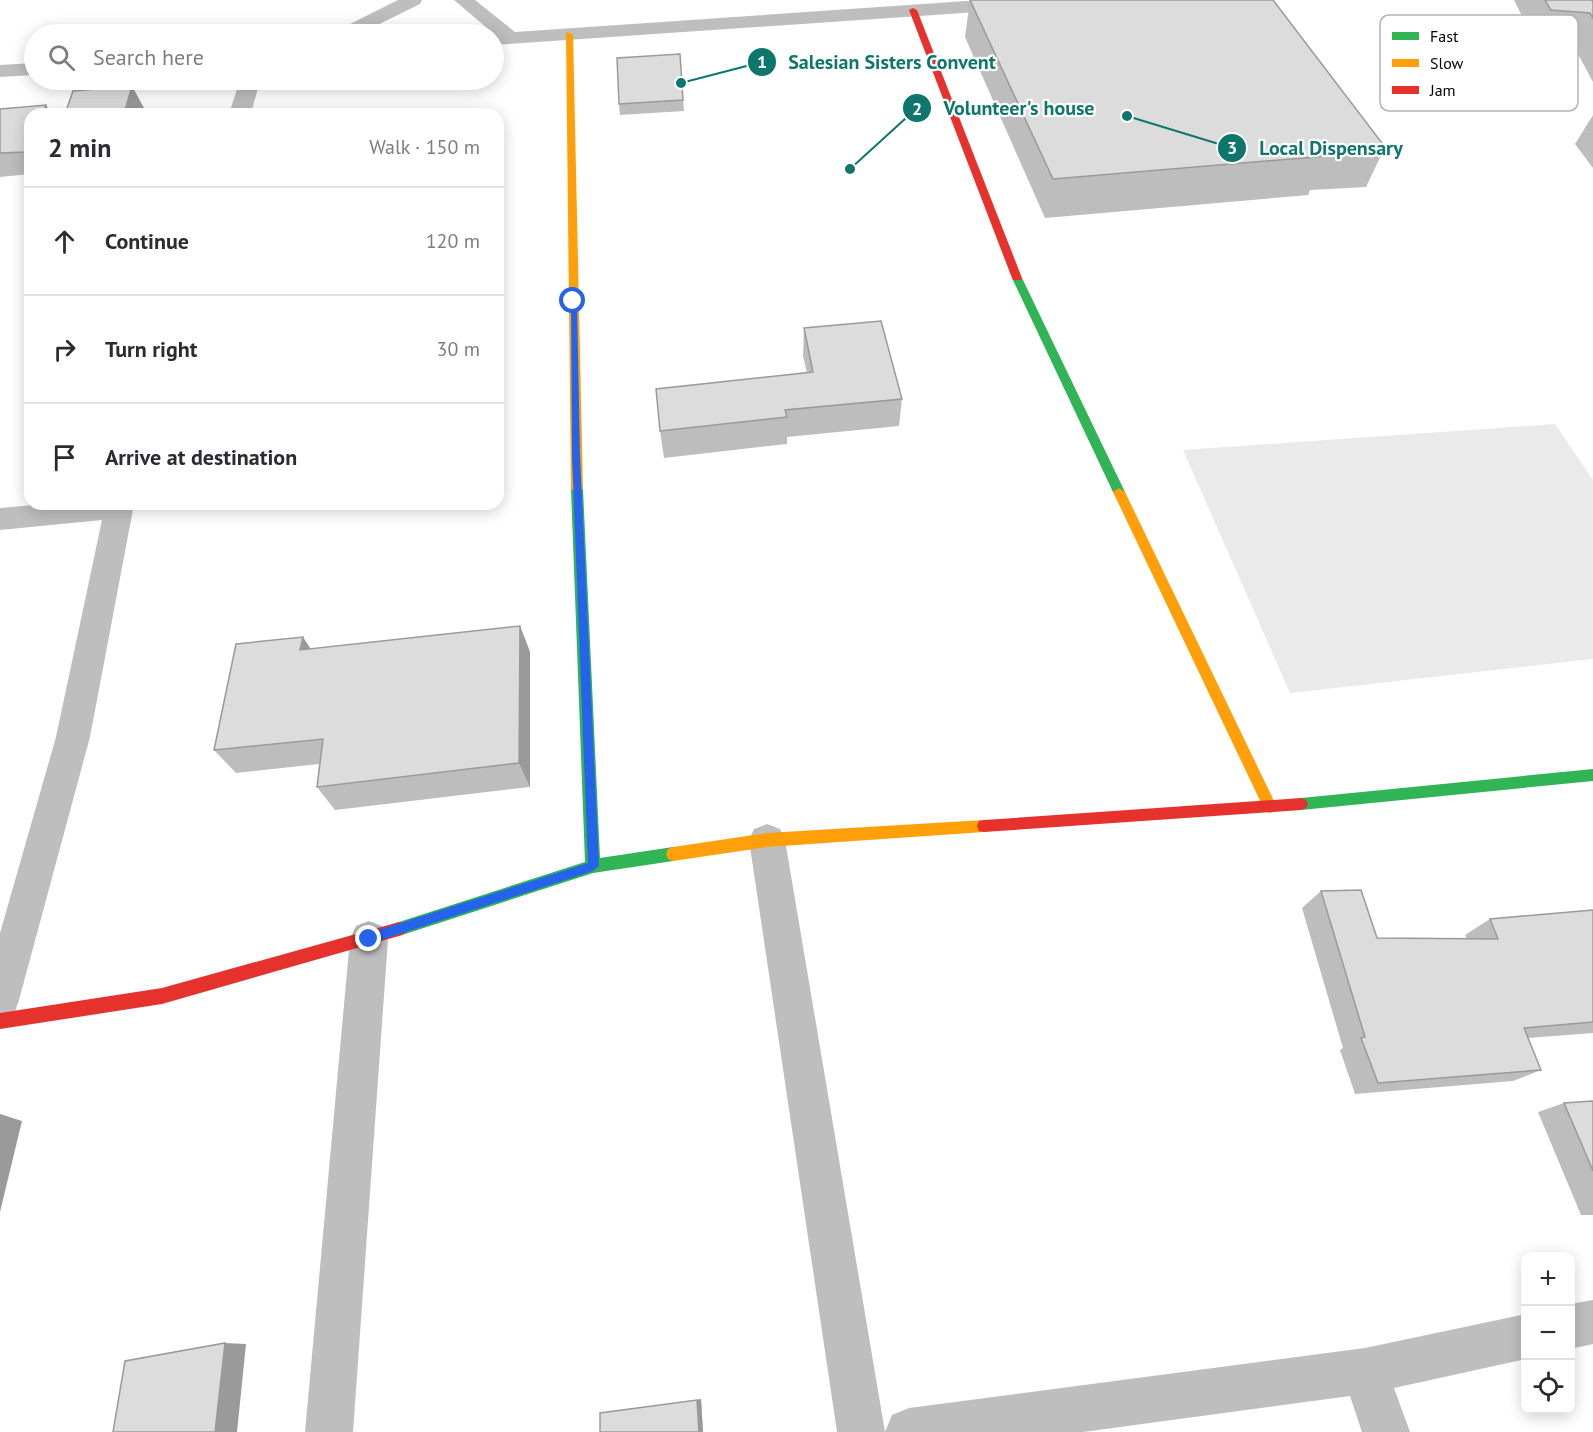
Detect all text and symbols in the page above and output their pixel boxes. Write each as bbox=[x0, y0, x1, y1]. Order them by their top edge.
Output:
legend bbox=[1380, 15, 1578, 111]
search box bbox=[24, 24, 504, 90]
text: Fast bbox=[1430, 26, 1459, 46]
icon: search bbox=[45, 41, 78, 74]
text: Search here bbox=[93, 43, 204, 71]
callout: Salesian Sisters Convent bbox=[747, 43, 1008, 81]
text: Salesian Sisters Convent bbox=[788, 49, 996, 75]
text: 1 bbox=[757, 50, 767, 73]
text: Slow bbox=[1430, 53, 1464, 73]
text: Jam bbox=[1429, 80, 1456, 100]
callout: Volunteer's house bbox=[902, 89, 1107, 127]
text: Volunteer's house bbox=[942, 95, 1095, 121]
text: 2 bbox=[912, 97, 922, 120]
callout: Local Dispensary bbox=[1217, 129, 1415, 167]
text: 2 min bbox=[48, 131, 111, 164]
text: Walk · 150 m bbox=[369, 134, 480, 160]
text: Local Dispensary bbox=[1259, 135, 1403, 161]
text: 3 bbox=[1227, 136, 1237, 159]
icon: ahead bbox=[48, 225, 81, 258]
text: Continue bbox=[105, 227, 189, 255]
text: 120 m bbox=[426, 228, 480, 254]
route start bbox=[559, 287, 585, 313]
icon: right bbox=[48, 333, 81, 366]
text: Turn right bbox=[105, 335, 197, 363]
text: 30 m bbox=[437, 336, 480, 362]
icon: arrive bbox=[48, 441, 81, 474]
text: Arrive at destination bbox=[105, 443, 297, 471]
route end bbox=[355, 925, 381, 951]
map controls bbox=[1521, 1252, 1575, 1414]
button: + bbox=[1521, 1252, 1575, 1306]
button: − bbox=[1521, 1306, 1575, 1360]
button: locate bbox=[1521, 1360, 1575, 1414]

